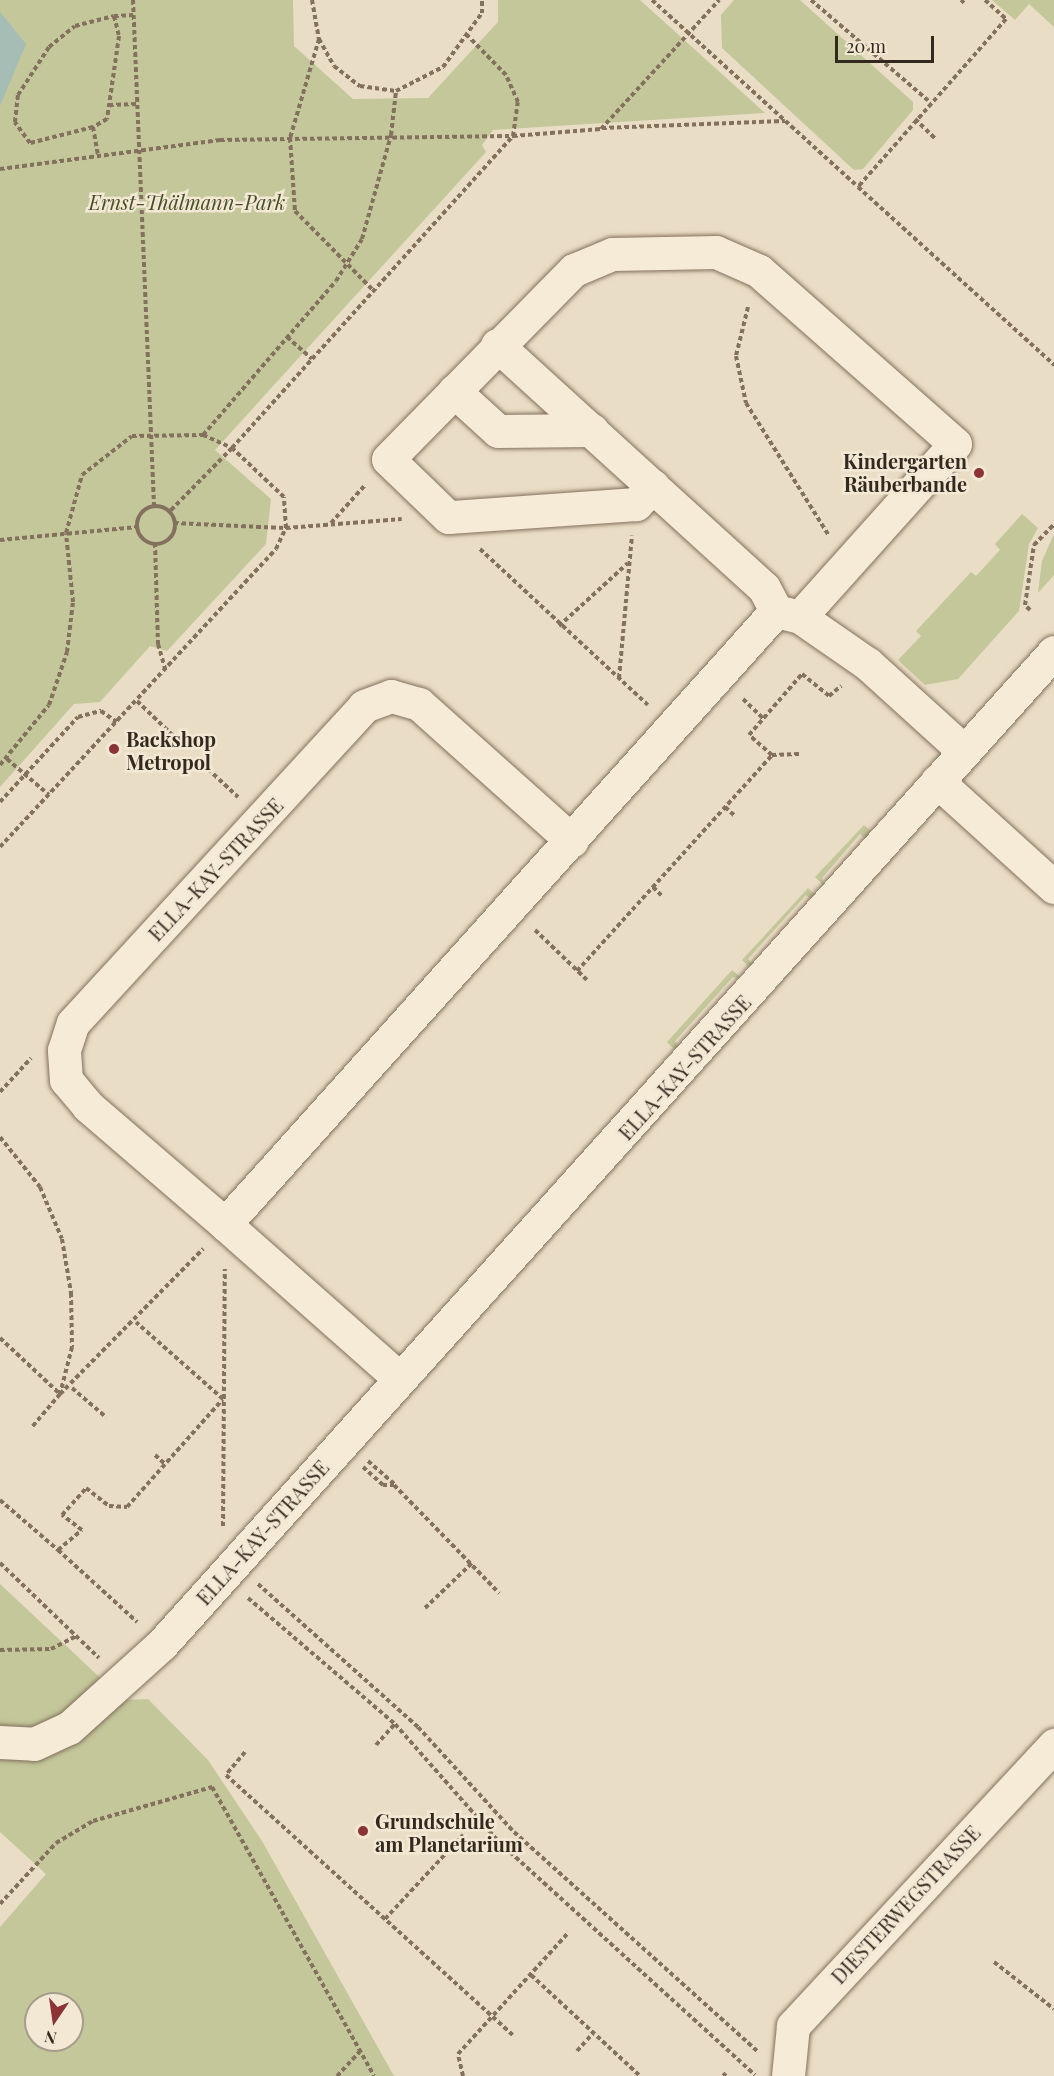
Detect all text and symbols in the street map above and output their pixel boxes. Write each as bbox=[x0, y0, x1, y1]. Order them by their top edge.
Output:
scale bar bbox=[838, 24, 937, 62]
text: 20 m bbox=[846, 34, 886, 58]
park label: Ernst-Thälmann-Park bbox=[89, 189, 285, 213]
place label: Kindergarten Räuberbande bbox=[843, 449, 967, 496]
marker: Kindergarten Räuberbande bbox=[972, 466, 986, 480]
place label: Backshop Metropol bbox=[126, 726, 216, 773]
marker: Backshop Metropol bbox=[107, 742, 121, 756]
street label: ELLA-KAY-STRASSE bbox=[143, 793, 287, 945]
street label: ELLA-KAY-STRASSE bbox=[613, 990, 755, 1144]
street label: ELLA-KAY-STRASSE bbox=[191, 1455, 333, 1609]
place label: Grundschule am Planetarium bbox=[375, 1808, 523, 1855]
street label: DIESTERWEGSTRASSE bbox=[826, 1820, 984, 1988]
marker: Grundschule am Planetarium bbox=[356, 1824, 370, 1838]
north arrow bbox=[24, 1992, 84, 2052]
text: N bbox=[42, 2027, 58, 2050]

